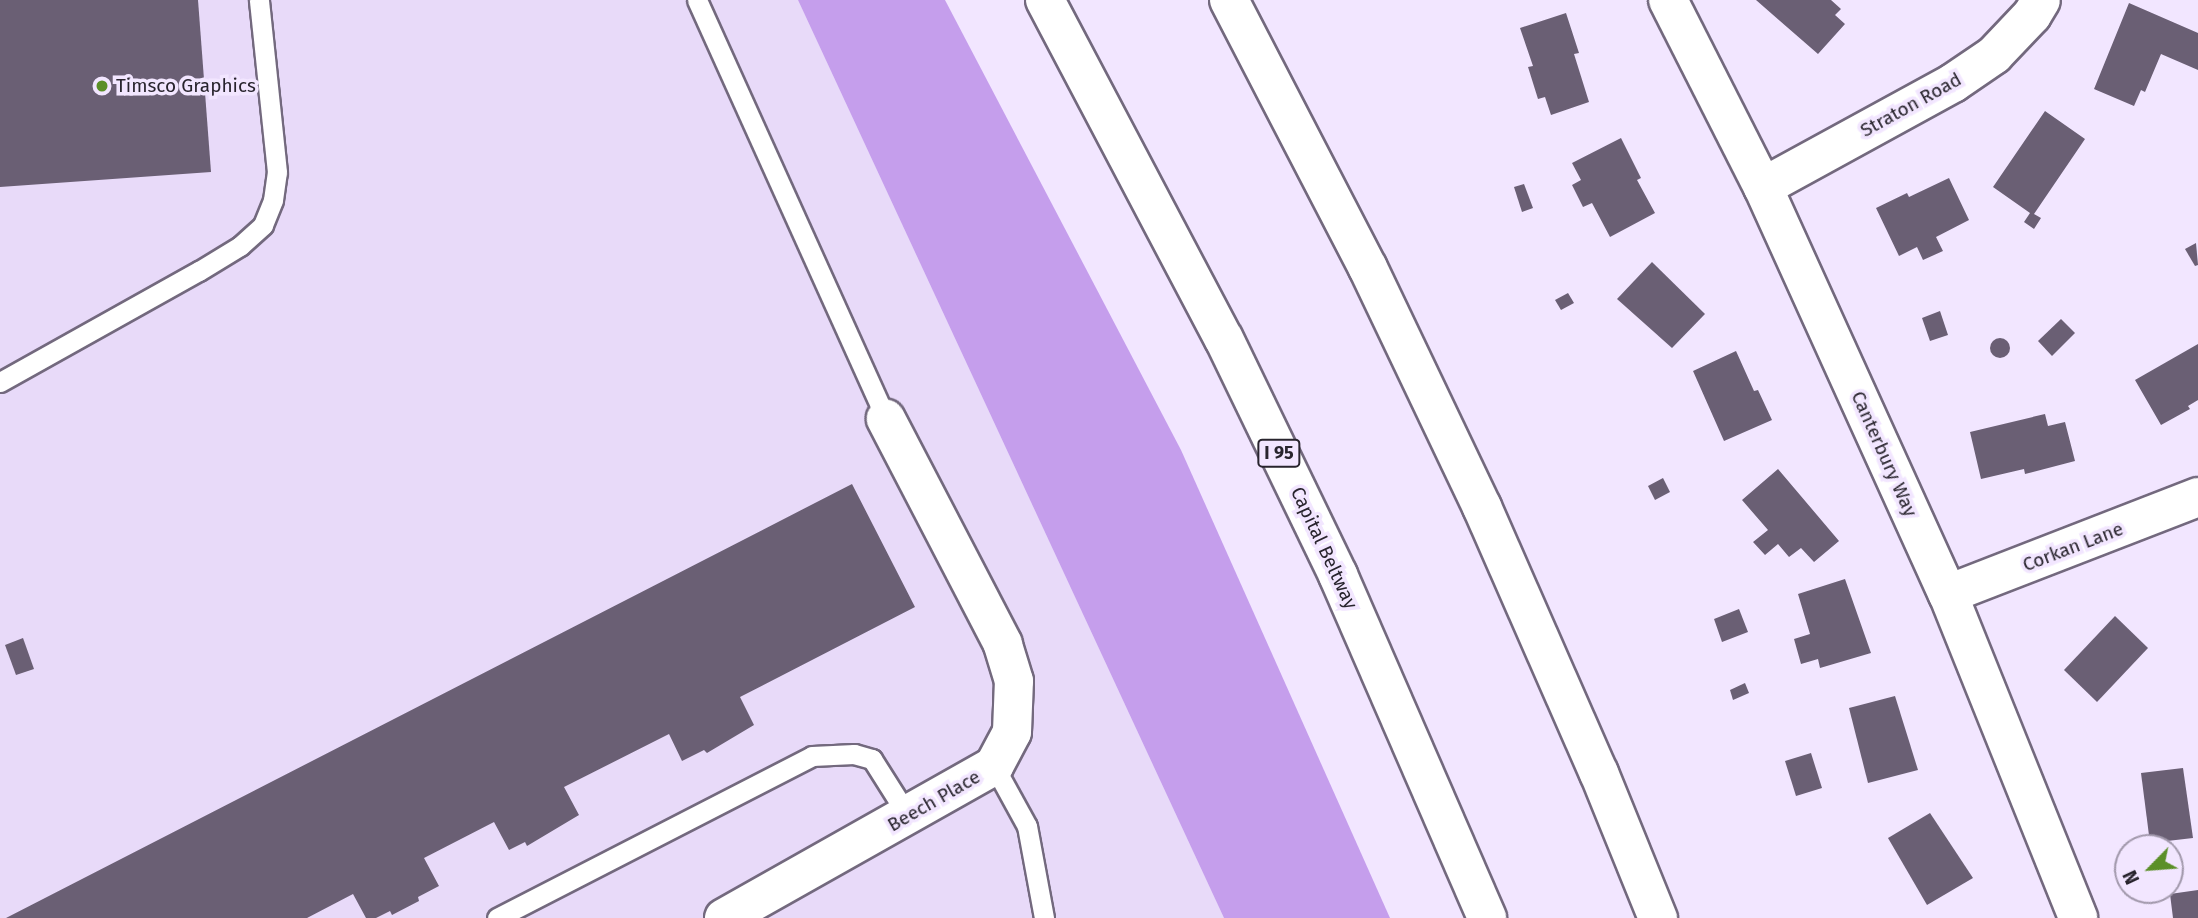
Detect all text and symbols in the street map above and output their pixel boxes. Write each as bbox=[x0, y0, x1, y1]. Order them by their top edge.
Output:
street label: Straton Road bbox=[1857, 68, 1965, 142]
place label: Timsco Graphics bbox=[116, 75, 256, 97]
marker: Timsco Graphics bbox=[94, 78, 110, 94]
street label: Canterbury Way bbox=[1846, 388, 1922, 520]
road number: I 95 bbox=[1256, 438, 1302, 467]
street label: Capital Beltway bbox=[1286, 483, 1362, 613]
street label: Corkan Lane bbox=[2020, 517, 2126, 577]
street label: Beech Place bbox=[884, 765, 984, 837]
north arrow bbox=[2114, 834, 2184, 904]
text: N bbox=[2118, 867, 2144, 888]

